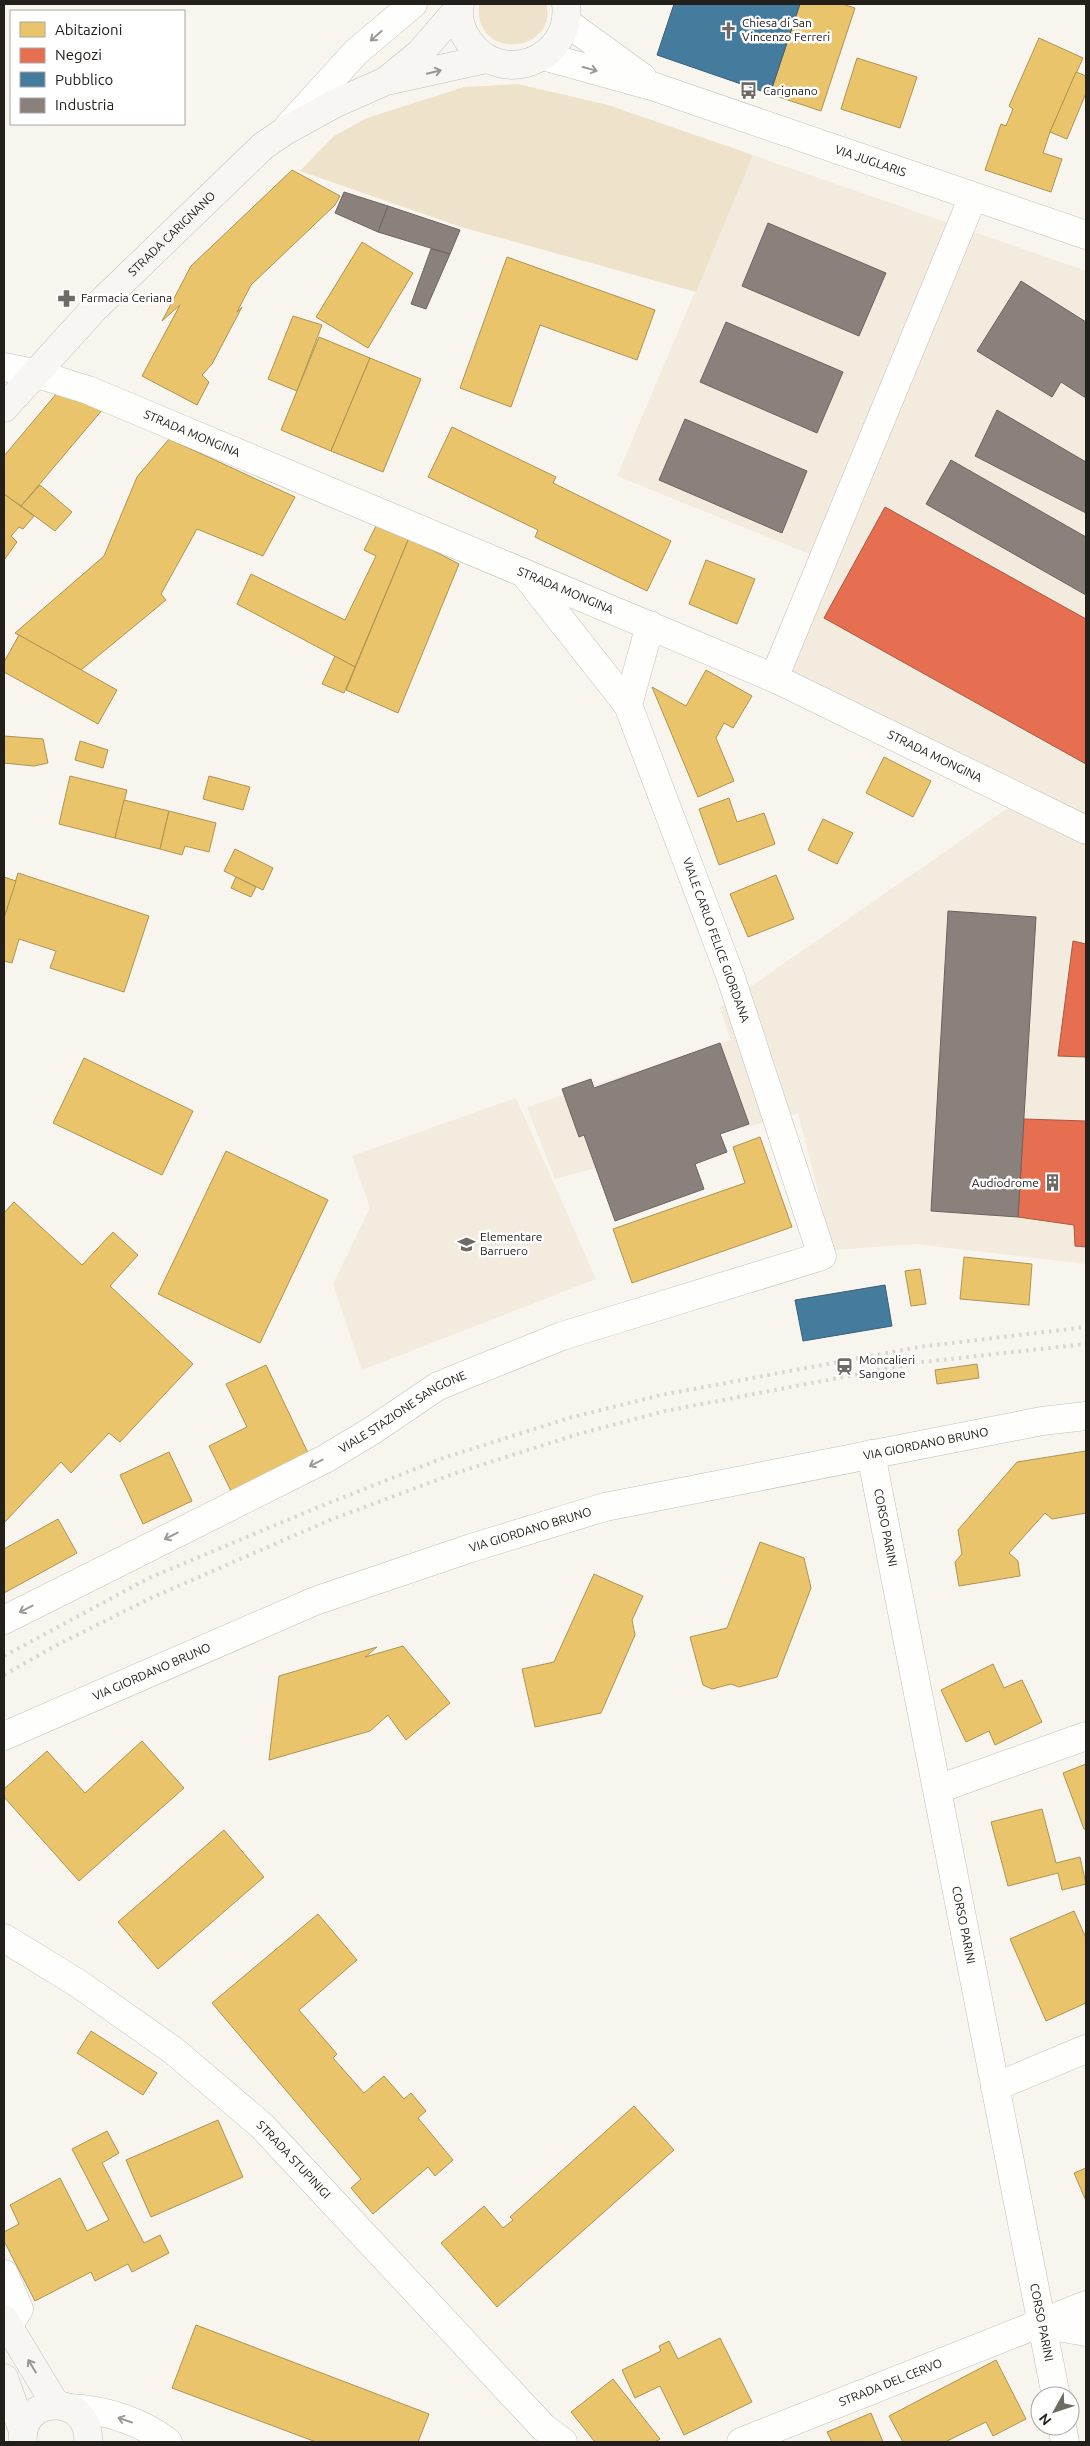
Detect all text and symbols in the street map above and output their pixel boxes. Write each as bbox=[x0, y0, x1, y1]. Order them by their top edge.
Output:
legend bbox=[10, 10, 185, 125]
place label: Chiesa di San Vincenzo Ferreri bbox=[742, 16, 830, 43]
church icon: Chiesa di San Vincenzo Ferreri bbox=[718, 20, 738, 40]
text: Abitazioni bbox=[55, 21, 122, 38]
one-way arrow bbox=[370, 30, 383, 41]
text: Negozi bbox=[55, 46, 102, 63]
one-way arrow bbox=[582, 65, 598, 75]
one-way arrow bbox=[425, 67, 441, 76]
text: Pubblico bbox=[55, 71, 113, 88]
bus stop icon: Carignano bbox=[739, 81, 759, 101]
place label: Carignano bbox=[763, 84, 818, 97]
text: Industria bbox=[55, 96, 114, 113]
street label: VIA JUGLARIS bbox=[833, 142, 908, 179]
street label: STRADA CARIGNANO bbox=[125, 189, 218, 278]
pharmacy icon: Farmacia Ceriana bbox=[57, 288, 77, 308]
place label: Farmacia Ceriana bbox=[81, 291, 172, 304]
street label: STRADA MONGINA bbox=[142, 407, 242, 459]
street label: STRADA MONGINA bbox=[515, 564, 616, 616]
street label: STRADA MONGINA bbox=[886, 727, 984, 784]
street label: VIALE CARLO FELICE GIORDANA bbox=[681, 856, 752, 1024]
building icon: Audiodrome bbox=[1043, 1173, 1063, 1193]
place label: Audiodrome bbox=[972, 1176, 1039, 1189]
place label: Elementare Barruero bbox=[480, 1230, 542, 1257]
school or university icon: Elementare Barruero bbox=[456, 1234, 476, 1254]
place label: Moncalieri Sangone bbox=[859, 1353, 915, 1380]
station icon: Moncalieri Sangone bbox=[835, 1357, 855, 1377]
street label: VIALE STAZIONE SANGONE bbox=[336, 1368, 468, 1455]
street label: VIA GIORDANO BRUNO bbox=[862, 1425, 989, 1462]
one-way arrow bbox=[309, 1458, 324, 1468]
street label: CORSO PARINI bbox=[872, 1487, 900, 1568]
street label: VIA GIORDANO BRUNO bbox=[468, 1505, 593, 1554]
one-way arrow bbox=[164, 1532, 179, 1541]
one-way arrow bbox=[18, 1604, 33, 1614]
street label: VIA GIORDANO BRUNO bbox=[91, 1640, 212, 1703]
street label: CORSO PARINI bbox=[950, 1885, 978, 1965]
street label: STRADA STUPINIGI bbox=[255, 2118, 333, 2201]
street label: CORSO PARINI bbox=[1028, 2282, 1056, 2362]
street label: STRADA DEL CERVO bbox=[837, 2356, 944, 2408]
one-way arrow bbox=[26, 2359, 36, 2373]
north arrow bbox=[1030, 2386, 1080, 2436]
text: N bbox=[1036, 2410, 1055, 2429]
one-way arrow bbox=[118, 2415, 133, 2424]

